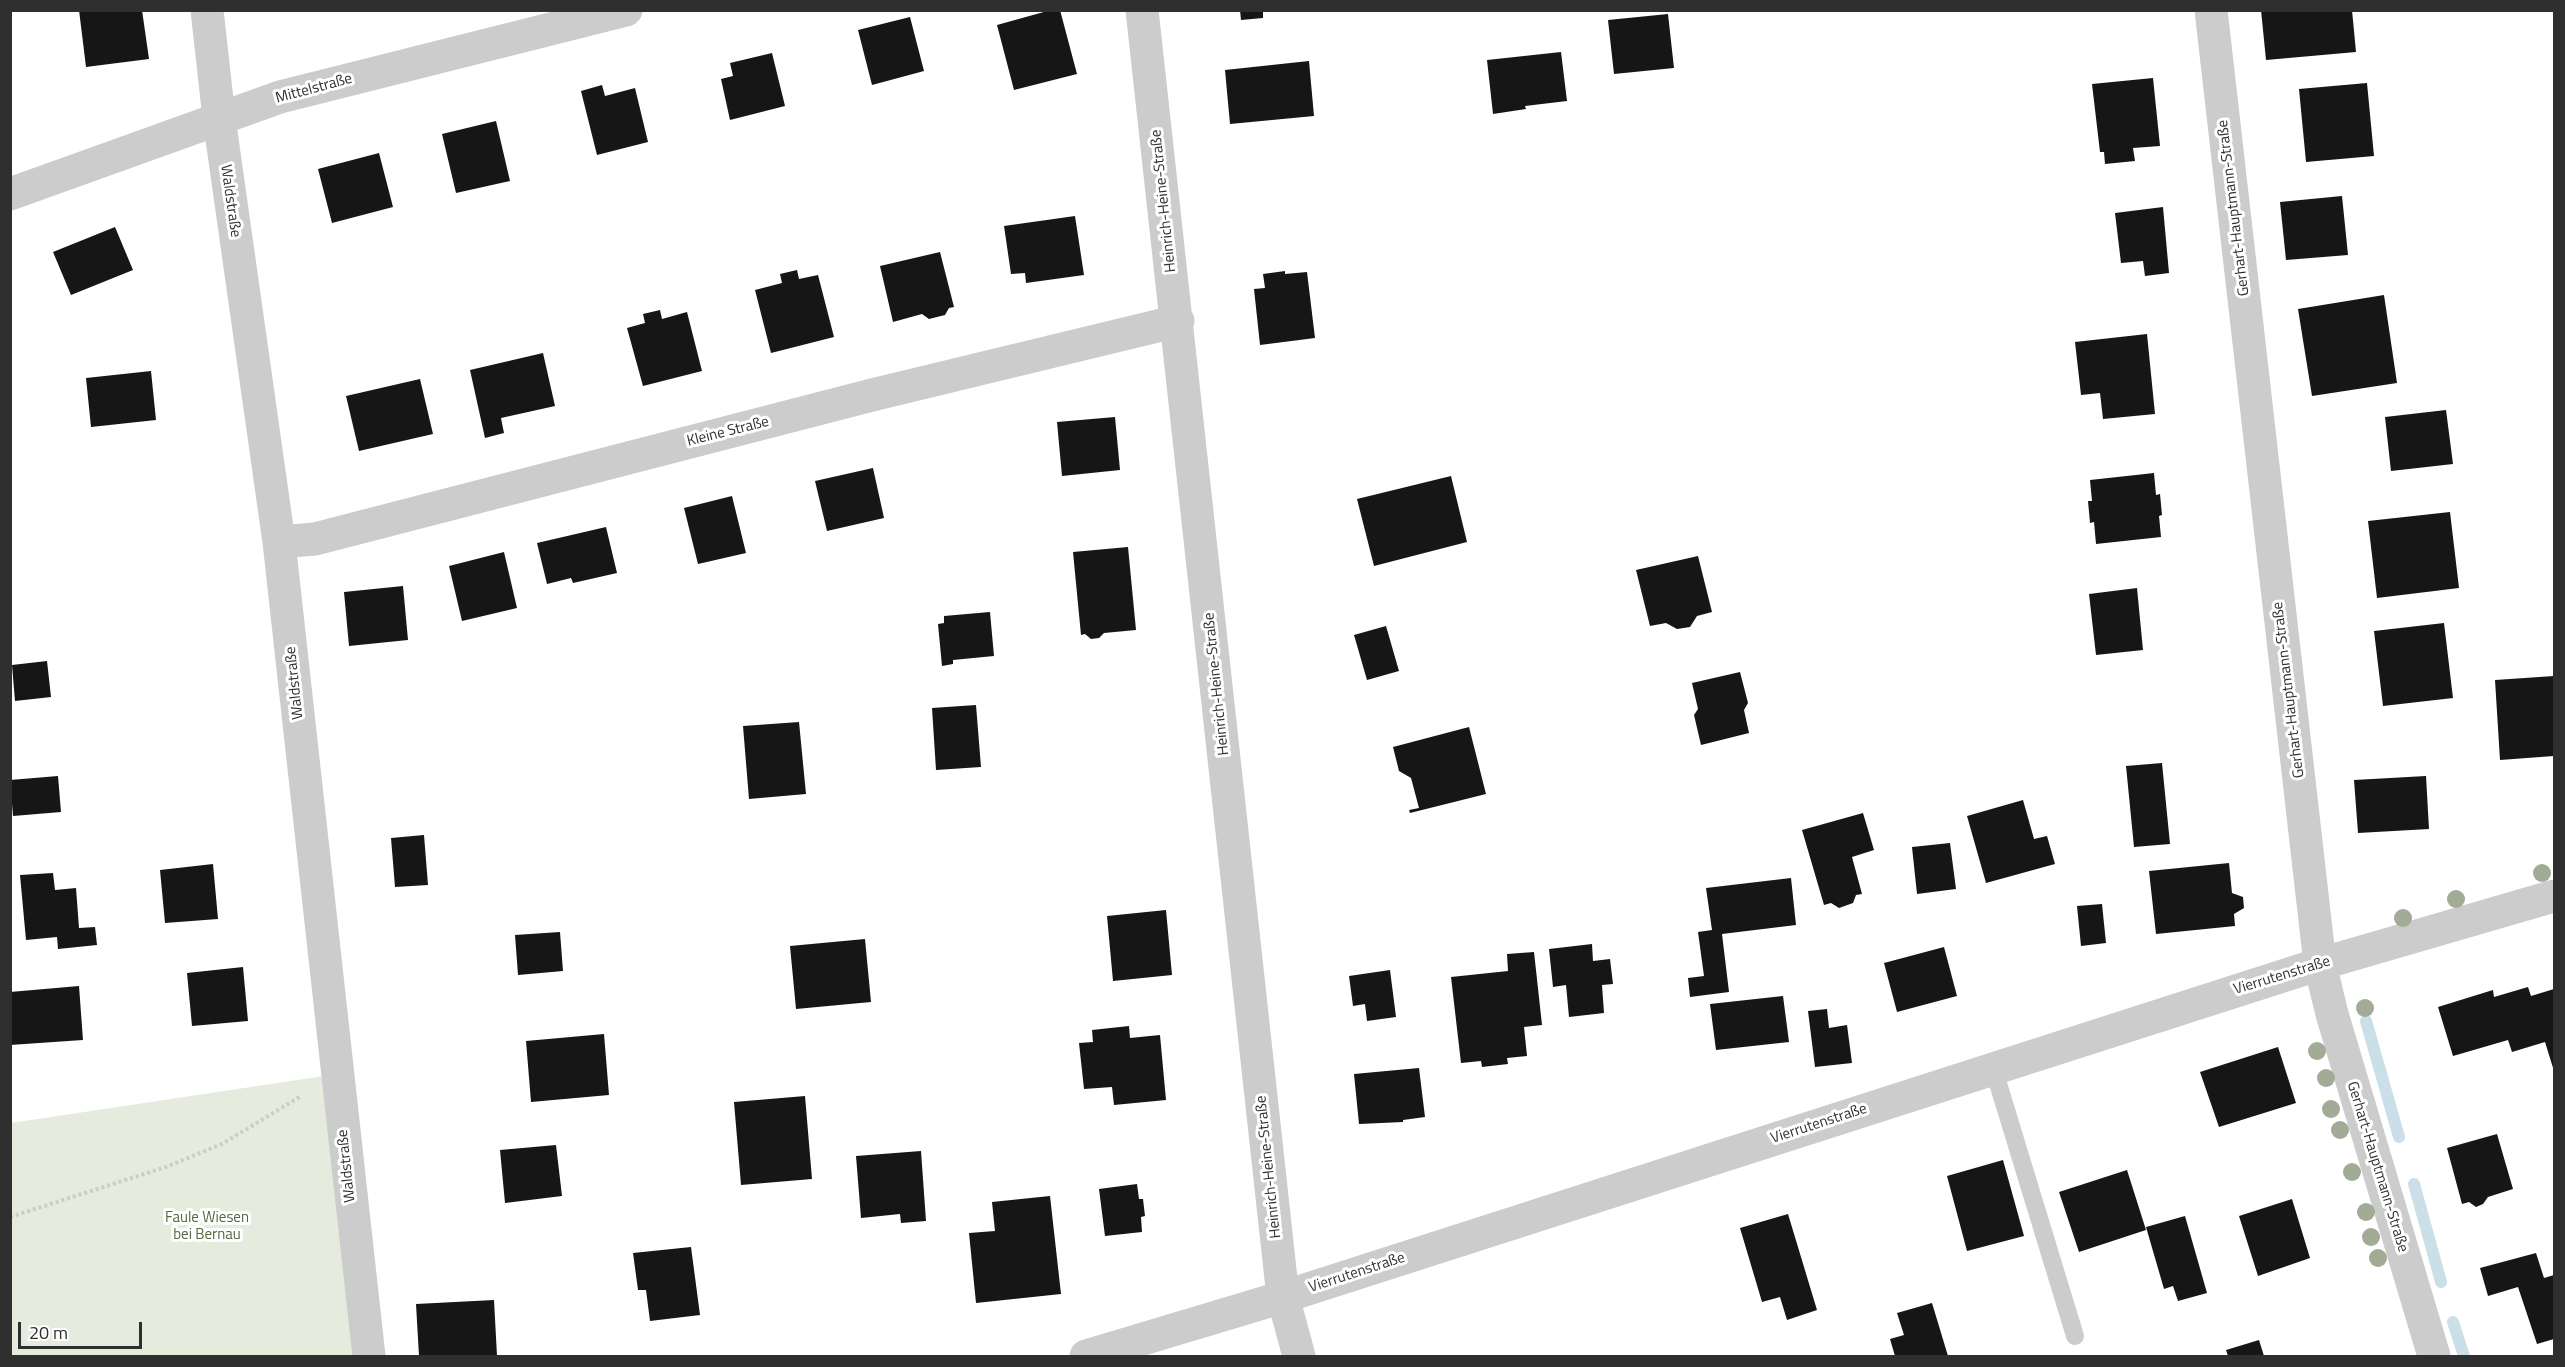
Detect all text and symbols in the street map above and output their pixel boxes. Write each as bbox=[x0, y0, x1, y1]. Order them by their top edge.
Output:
street label: Mittelstraße bbox=[274, 70, 354, 108]
street label: Gerhart-Hauptmann-Straße bbox=[2214, 119, 2254, 297]
street label: Heinrich-Heine-Straße bbox=[1148, 129, 1180, 273]
street label: Waldstraße bbox=[216, 164, 244, 238]
street label: Kleine Straße bbox=[685, 413, 771, 451]
street label: Gerhart-Hauptmann-Straße bbox=[2269, 601, 2309, 779]
street label: Heinrich-Heine-Straße bbox=[1201, 612, 1233, 756]
street label: Waldstraße bbox=[282, 646, 308, 720]
street label: Vierrutenstraße bbox=[2232, 953, 2332, 999]
street label: Gerhart-Hauptmann-Straße bbox=[2342, 1080, 2412, 1254]
street label: Heinrich-Heine-Straße bbox=[1253, 1095, 1285, 1239]
street label: Vierrutenstraße bbox=[1769, 1100, 1869, 1148]
street label: Waldstraße bbox=[334, 1129, 360, 1203]
park label: Faule Wiesen bei Bernau bbox=[165, 1209, 249, 1244]
street label: Vierrutenstraße bbox=[1307, 1249, 1407, 1297]
scale bar bbox=[21, 1310, 146, 1348]
text: 20 m bbox=[29, 1319, 68, 1346]

